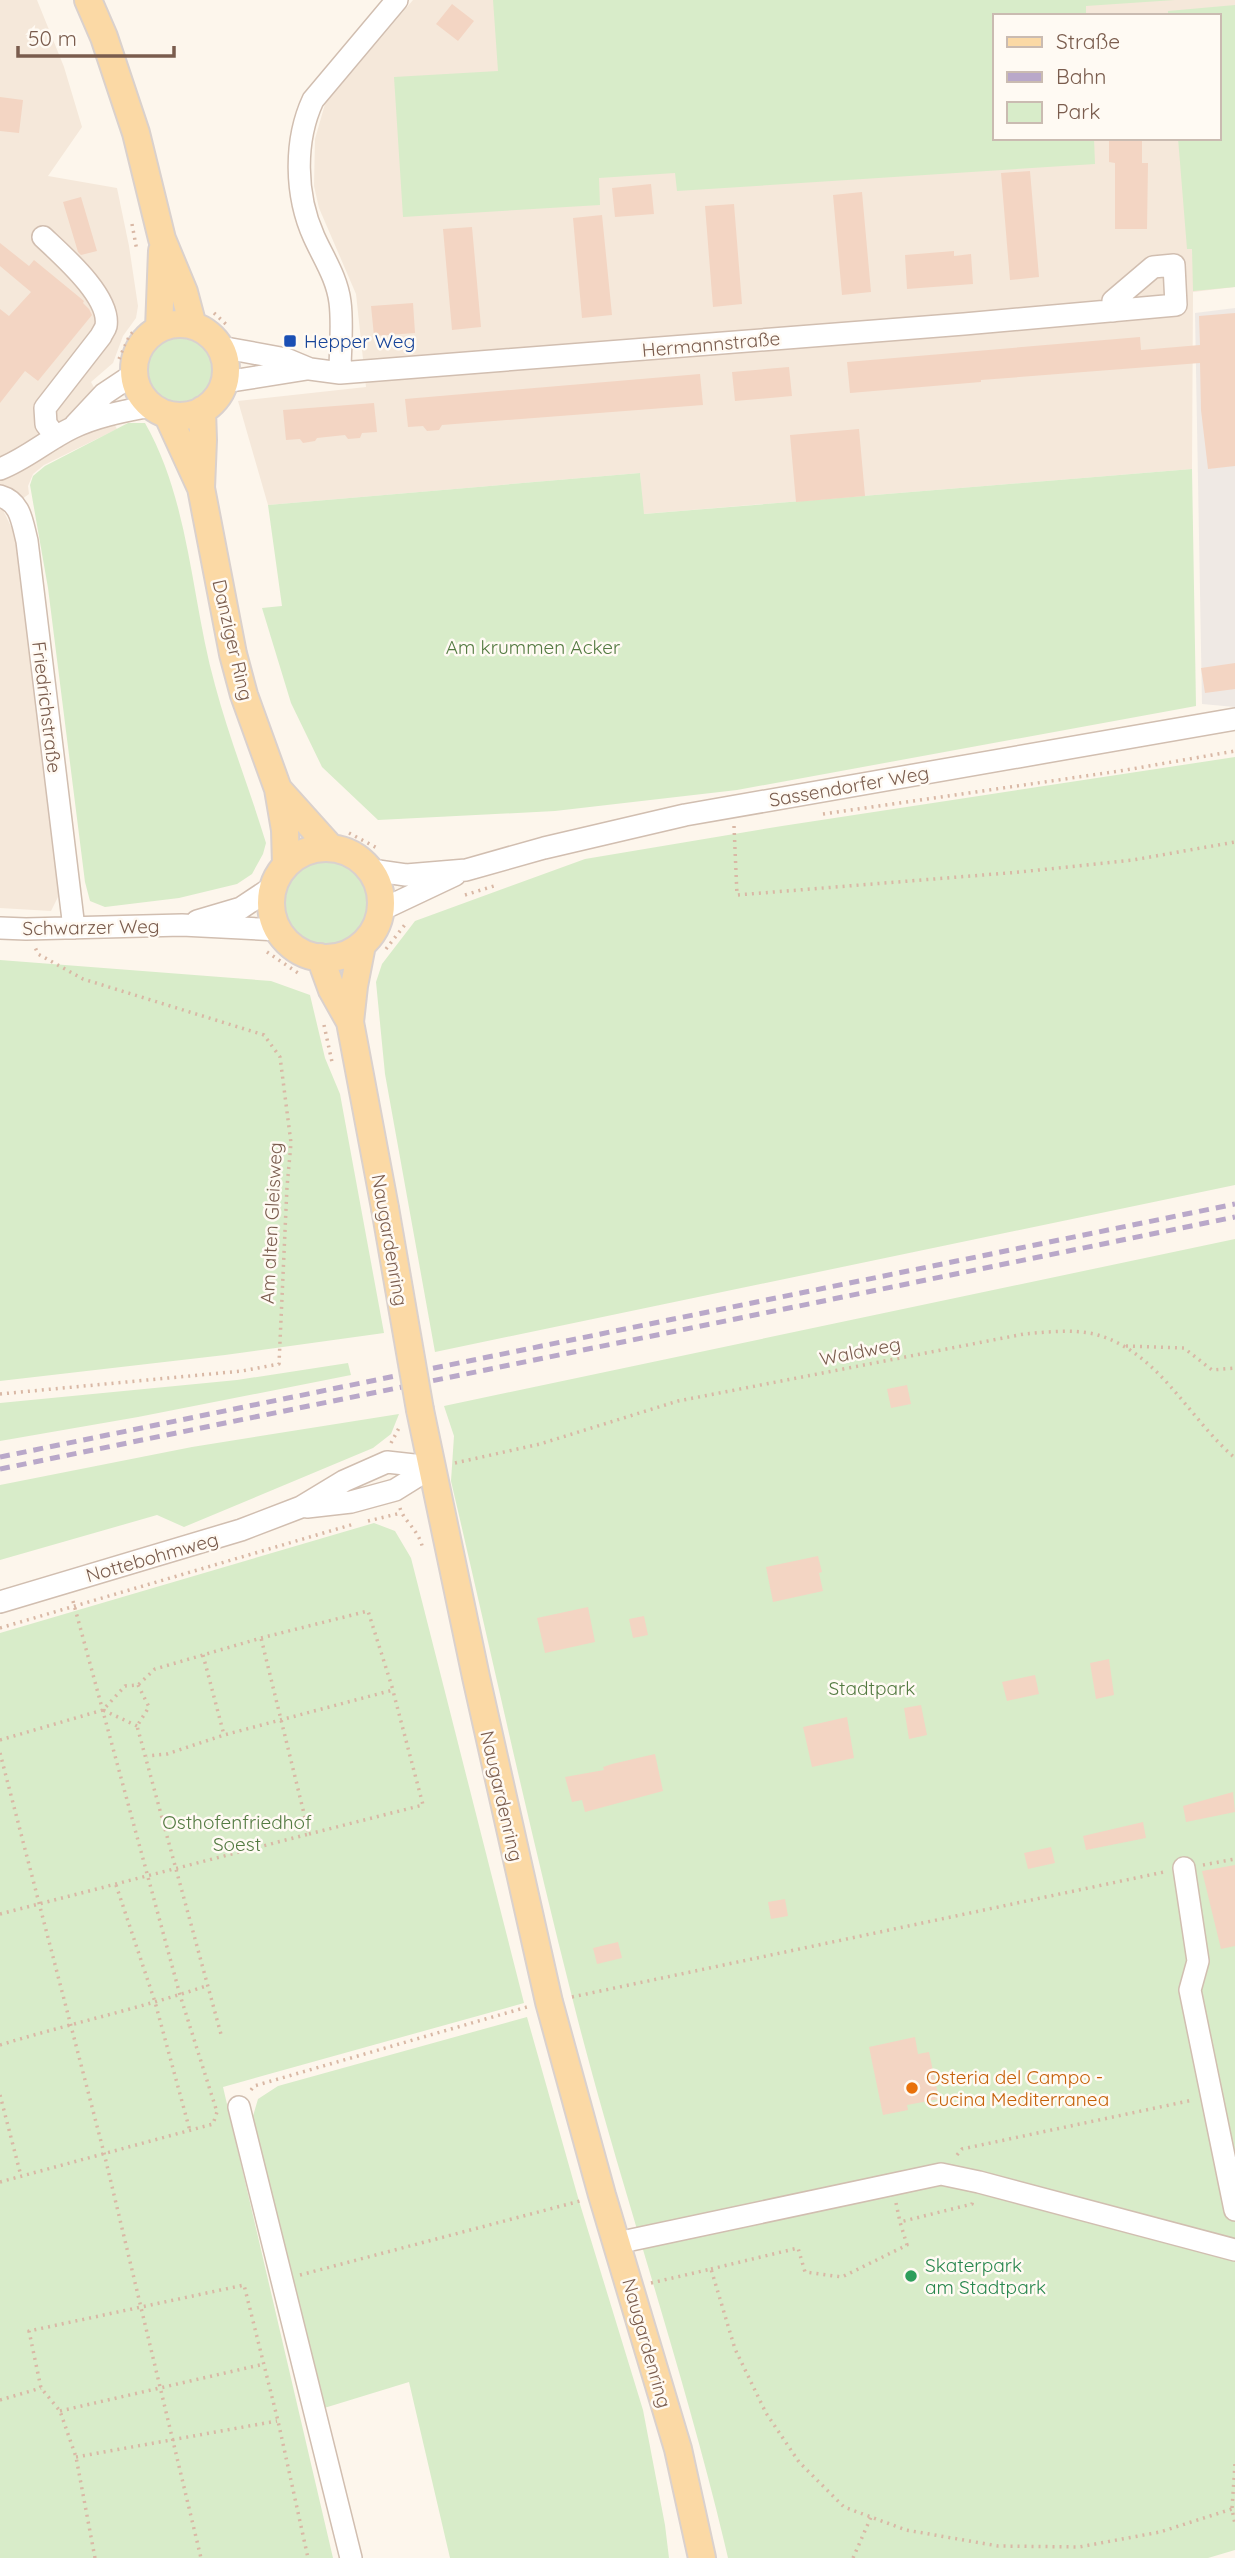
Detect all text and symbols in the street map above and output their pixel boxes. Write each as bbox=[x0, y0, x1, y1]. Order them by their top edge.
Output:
scale bar bbox=[18, 14, 173, 58]
legend bbox=[993, 14, 1221, 140]
text: 50 m bbox=[28, 25, 77, 51]
text: Straße bbox=[1056, 28, 1120, 54]
text: Bahn bbox=[1056, 63, 1106, 89]
text: Park bbox=[1056, 98, 1100, 124]
street label: Hermannstraße bbox=[641, 326, 781, 362]
place label: Hepper Weg bbox=[304, 329, 415, 353]
marker: Hepper Weg bbox=[282, 333, 298, 349]
street label: Danziger Ring bbox=[207, 577, 259, 703]
park label: Am krummen Acker bbox=[446, 635, 621, 659]
street label: Friedrichstraße bbox=[27, 640, 67, 774]
street label: Sassendorfer Weg bbox=[767, 760, 931, 812]
street label: Schwarzer Weg bbox=[22, 914, 160, 940]
street label: Am alten Gleisweg bbox=[255, 1142, 287, 1304]
street label: Naugardenring bbox=[367, 1172, 413, 1308]
street label: Waldweg bbox=[817, 1331, 903, 1371]
street label: Nottebohmweg bbox=[83, 1527, 221, 1587]
park label: Stadtpark bbox=[828, 1676, 916, 1700]
street label: Naugardenring bbox=[475, 1728, 529, 1864]
park label: Osthofenfriedhof Soest bbox=[162, 1810, 312, 1856]
place label: Osteria del Campo - Cucina Mediterranea bbox=[926, 2065, 1109, 2111]
marker: Osteria del Campo - Cucina Mediterranea bbox=[904, 2080, 920, 2096]
place label: Skaterpark am Stadtpark bbox=[925, 2253, 1046, 2299]
marker: Skaterpark am Stadtpark bbox=[903, 2268, 919, 2284]
street label: Naugardenring bbox=[617, 2276, 677, 2410]

